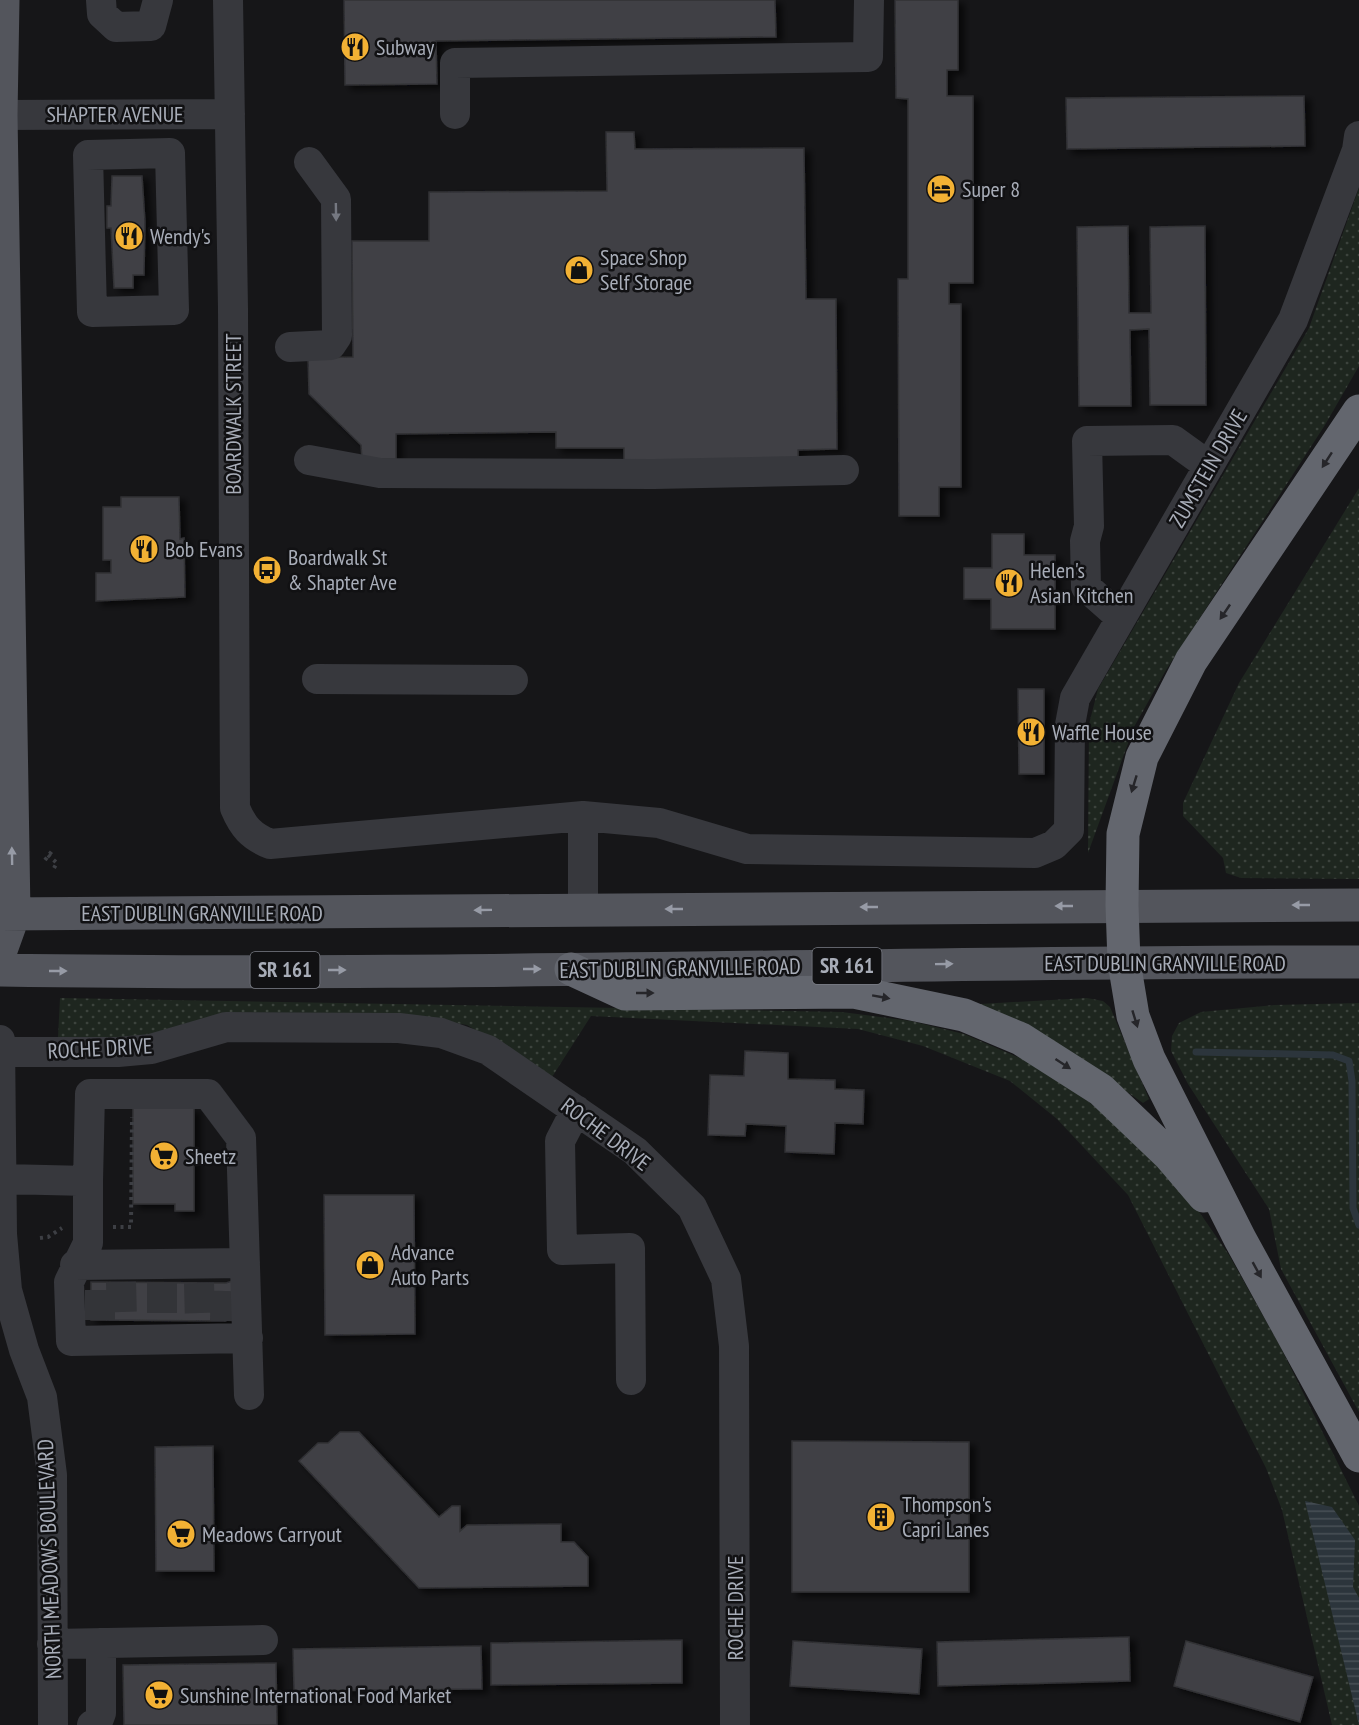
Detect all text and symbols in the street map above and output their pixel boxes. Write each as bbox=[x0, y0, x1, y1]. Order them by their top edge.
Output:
restaurant icon: Subway bbox=[339, 31, 371, 63]
place label: Subway bbox=[376, 33, 435, 61]
street label: SHAPTER AVENUE bbox=[46, 100, 184, 128]
hotel icon: Super 8 bbox=[925, 173, 957, 205]
place label: Super 8 bbox=[962, 175, 1020, 203]
one-way arrow bbox=[331, 203, 341, 222]
restaurant icon: Wendy's bbox=[113, 220, 145, 252]
place label: Wendy's bbox=[150, 222, 211, 250]
place label: Space Shop Self Storage bbox=[600, 243, 692, 296]
shop icon: Space Shop Self Storage bbox=[563, 254, 595, 286]
street label: BOARDWALK STREET bbox=[219, 333, 247, 495]
street label: ZUMSTEIN DRIVE bbox=[1163, 404, 1253, 532]
one-way arrow bbox=[1321, 451, 1333, 467]
restaurant icon: Bob Evans bbox=[128, 533, 160, 565]
place label: Bob Evans bbox=[165, 535, 243, 563]
place label: Boardwalk St & Shapter Ave bbox=[288, 543, 397, 596]
bus stop icon: Boardwalk St & Shapter Ave bbox=[251, 554, 283, 586]
place label: Helen's Asian Kitchen bbox=[1030, 556, 1134, 609]
restaurant icon: Helen's Asian Kitchen bbox=[993, 567, 1025, 599]
one-way arrow bbox=[1220, 604, 1231, 620]
restaurant icon: Waffle House bbox=[1015, 716, 1047, 748]
place label: Waffle House bbox=[1052, 718, 1152, 746]
one-way arrow bbox=[1129, 775, 1138, 793]
one-way arrow bbox=[7, 846, 16, 865]
street label: EAST DUBLIN GRANVILLE ROAD bbox=[81, 899, 323, 927]
one-way arrow bbox=[1291, 900, 1310, 910]
one-way arrow bbox=[1054, 901, 1073, 911]
one-way arrow bbox=[859, 902, 878, 912]
one-way arrow bbox=[664, 904, 683, 914]
one-way arrow bbox=[473, 905, 492, 915]
road number: SR 161 bbox=[812, 948, 882, 984]
street label: EAST DUBLIN GRANVILLE ROAD bbox=[1044, 949, 1286, 977]
road number: SR 161 bbox=[250, 952, 320, 988]
street label: EAST DUBLIN GRANVILLE ROAD bbox=[559, 952, 801, 984]
one-way arrow bbox=[935, 959, 954, 969]
one-way arrow bbox=[523, 964, 542, 974]
one-way arrow bbox=[328, 965, 347, 975]
one-way arrow bbox=[49, 966, 68, 976]
one-way arrow bbox=[635, 989, 654, 998]
one-way arrow bbox=[872, 993, 891, 1002]
one-way arrow bbox=[1130, 1010, 1140, 1028]
street label: ROCHE DRIVE bbox=[47, 1031, 153, 1065]
one-way arrow bbox=[1054, 1058, 1070, 1070]
street label: ROCHE DRIVE bbox=[556, 1091, 656, 1177]
supermarket icon: Sheetz bbox=[148, 1140, 180, 1172]
place label: Sheetz bbox=[185, 1142, 236, 1170]
place label: Advance Auto Parts bbox=[391, 1238, 469, 1291]
shop icon: Advance Auto Parts bbox=[354, 1249, 386, 1281]
one-way arrow bbox=[1252, 1261, 1262, 1278]
street label: NORTH MEADOWS BOULEVARD bbox=[31, 1439, 67, 1679]
place label: Thompson's Capri Lanes bbox=[902, 1490, 992, 1543]
building icon: Thompson's Capri Lanes bbox=[865, 1501, 897, 1533]
supermarket icon: Meadows Carryout bbox=[165, 1518, 197, 1550]
place label: Meadows Carryout bbox=[202, 1520, 342, 1548]
street label: ROCHE DRIVE bbox=[721, 1556, 749, 1660]
supermarket icon: Sunshine International Food Market bbox=[143, 1679, 175, 1711]
place label: Sunshine International Food Market bbox=[180, 1681, 451, 1709]

